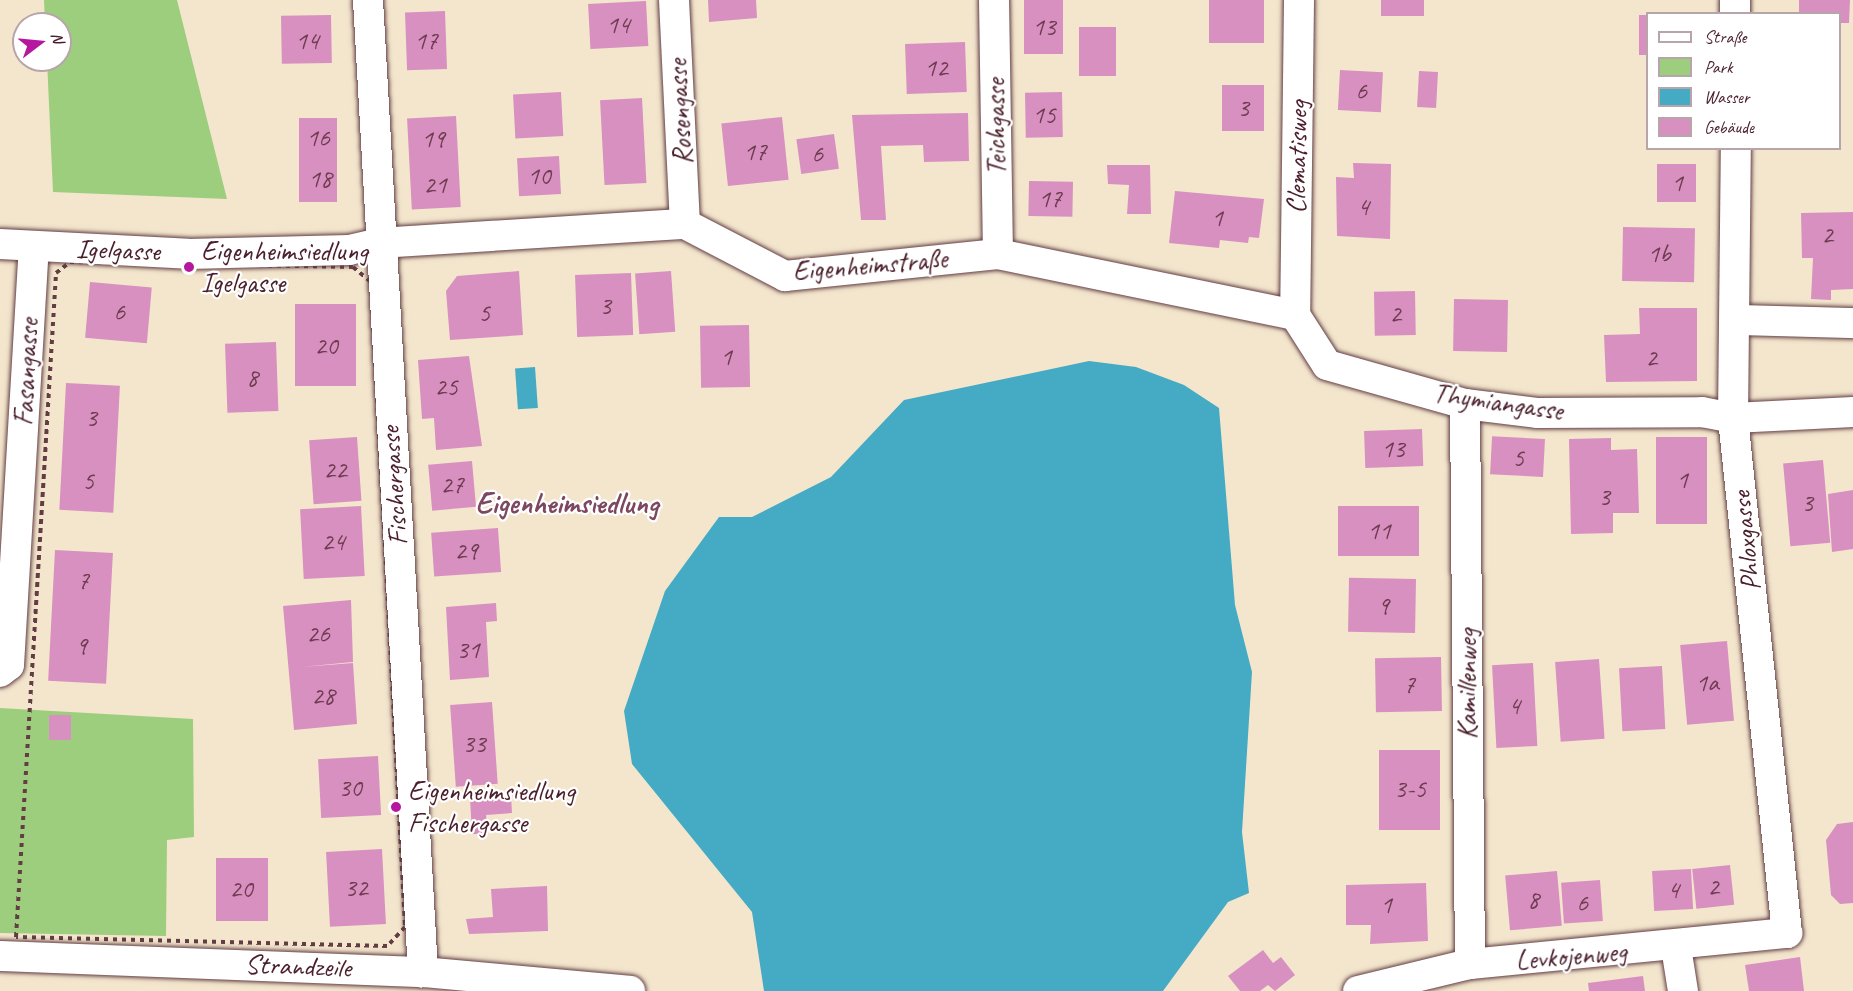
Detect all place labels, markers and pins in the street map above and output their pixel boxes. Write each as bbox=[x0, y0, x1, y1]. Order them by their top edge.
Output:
place label: Eigenheimsiedlung Igelgasse bbox=[201, 234, 368, 300]
marker: Eigenheimsiedlung Igelgasse bbox=[182, 260, 196, 274]
place label: Eigenheimsiedlung Fischergasse bbox=[408, 774, 575, 840]
marker: Eigenheimsiedlung Fischergasse bbox=[389, 800, 403, 814]

